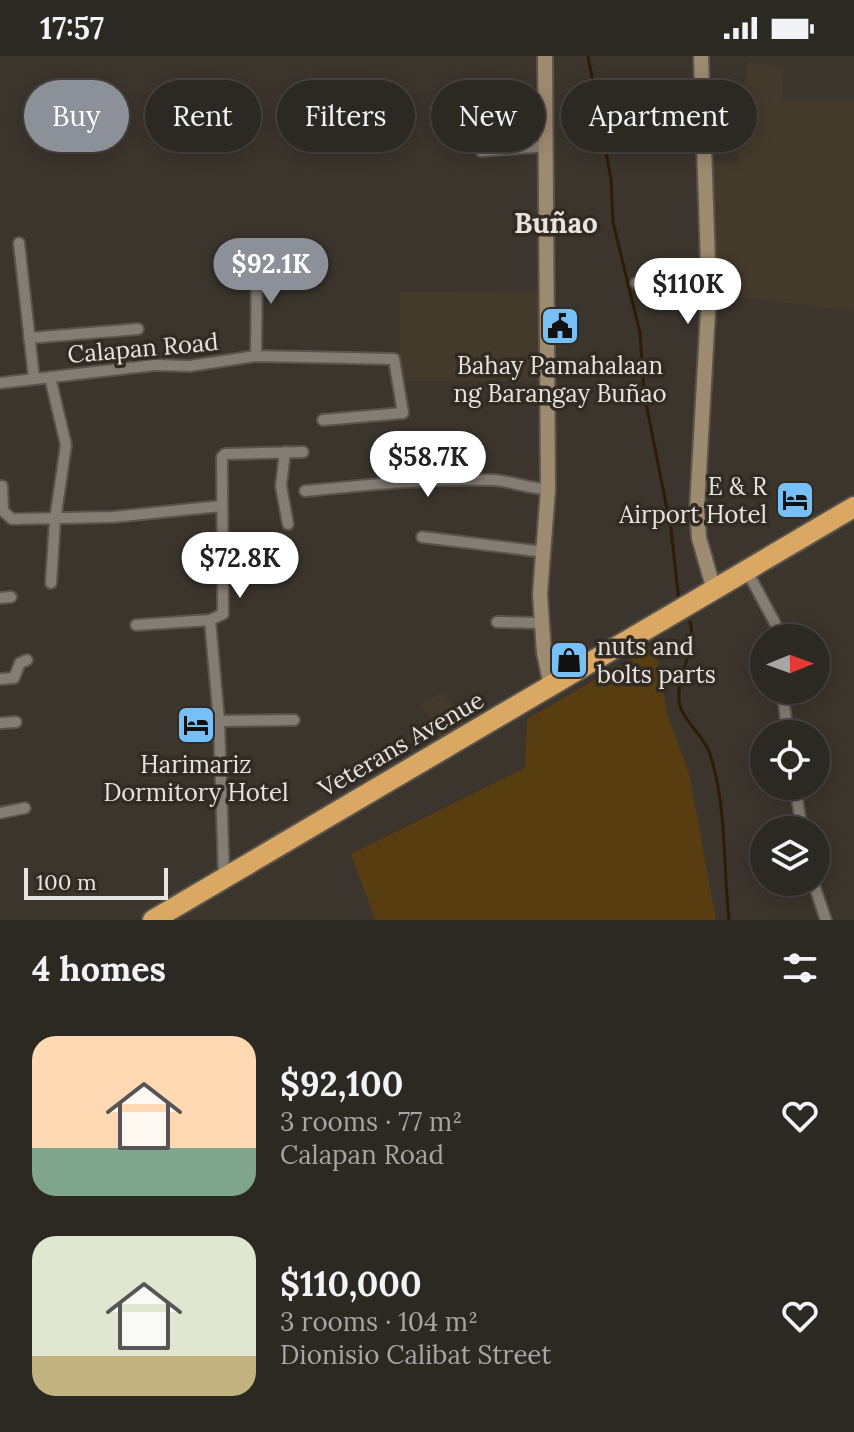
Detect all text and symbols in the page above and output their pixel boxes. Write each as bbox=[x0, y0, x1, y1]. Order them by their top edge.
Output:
text: 17:57 bbox=[40, 9, 104, 47]
chip: Buy bbox=[24, 80, 129, 152]
chip: Rent bbox=[145, 80, 261, 152]
chip: Filters bbox=[277, 80, 415, 152]
chip: New bbox=[431, 80, 545, 152]
chip: Apartment bbox=[561, 80, 757, 152]
district label: Buñao bbox=[514, 205, 598, 241]
pin: $92.1K bbox=[206, 238, 336, 306]
text: $92.1K bbox=[231, 247, 311, 280]
pin: $110K bbox=[632, 258, 744, 326]
text: $110K bbox=[652, 267, 724, 300]
public building icon: Bahay Pamahalaan ng Barangay Buñao bbox=[539, 305, 581, 347]
street label: Calapan Road bbox=[66, 326, 220, 370]
place label: Bahay Pamahalaan ng Barangay Buñao bbox=[453, 350, 667, 409]
pin: $58.7K bbox=[363, 431, 493, 499]
text: $58.7K bbox=[388, 440, 468, 473]
place label: E & R Airport Hotel bbox=[618, 471, 768, 530]
hotel icon: E & R Airport Hotel bbox=[774, 479, 816, 521]
pin: $72.8K bbox=[175, 532, 305, 600]
text: $72.8K bbox=[200, 541, 280, 574]
north arrow bbox=[750, 624, 830, 704]
map controls bbox=[750, 624, 830, 896]
place label: nuts and bolts parts bbox=[597, 631, 716, 690]
shop icon: nuts and bolts parts bbox=[548, 639, 590, 681]
street label: Veterans Avenue bbox=[312, 684, 489, 804]
hotel icon: Harimariz Dormitory Hotel bbox=[175, 704, 217, 746]
button: locate bbox=[750, 720, 830, 800]
place label: Harimariz Dormitory Hotel bbox=[103, 749, 289, 808]
button: layers bbox=[750, 816, 830, 896]
scale bar bbox=[24, 864, 168, 900]
text: 100 m bbox=[36, 868, 97, 896]
icon: filters bbox=[778, 946, 822, 990]
text: 4 homes bbox=[32, 947, 166, 990]
text: $92,100 bbox=[280, 1062, 403, 1105]
icon: home bbox=[96, 1068, 192, 1164]
icon: heart bbox=[778, 1094, 822, 1138]
text: 3 rooms · 77 m² bbox=[280, 1105, 462, 1138]
text: Calapan Road bbox=[280, 1138, 444, 1171]
text: $110,000 bbox=[280, 1262, 422, 1305]
icon: home bbox=[96, 1268, 192, 1364]
icon: heart bbox=[778, 1294, 822, 1338]
text: 3 rooms · 104 m² bbox=[280, 1305, 478, 1338]
text: Dionisio Calibat Street bbox=[280, 1338, 551, 1371]

